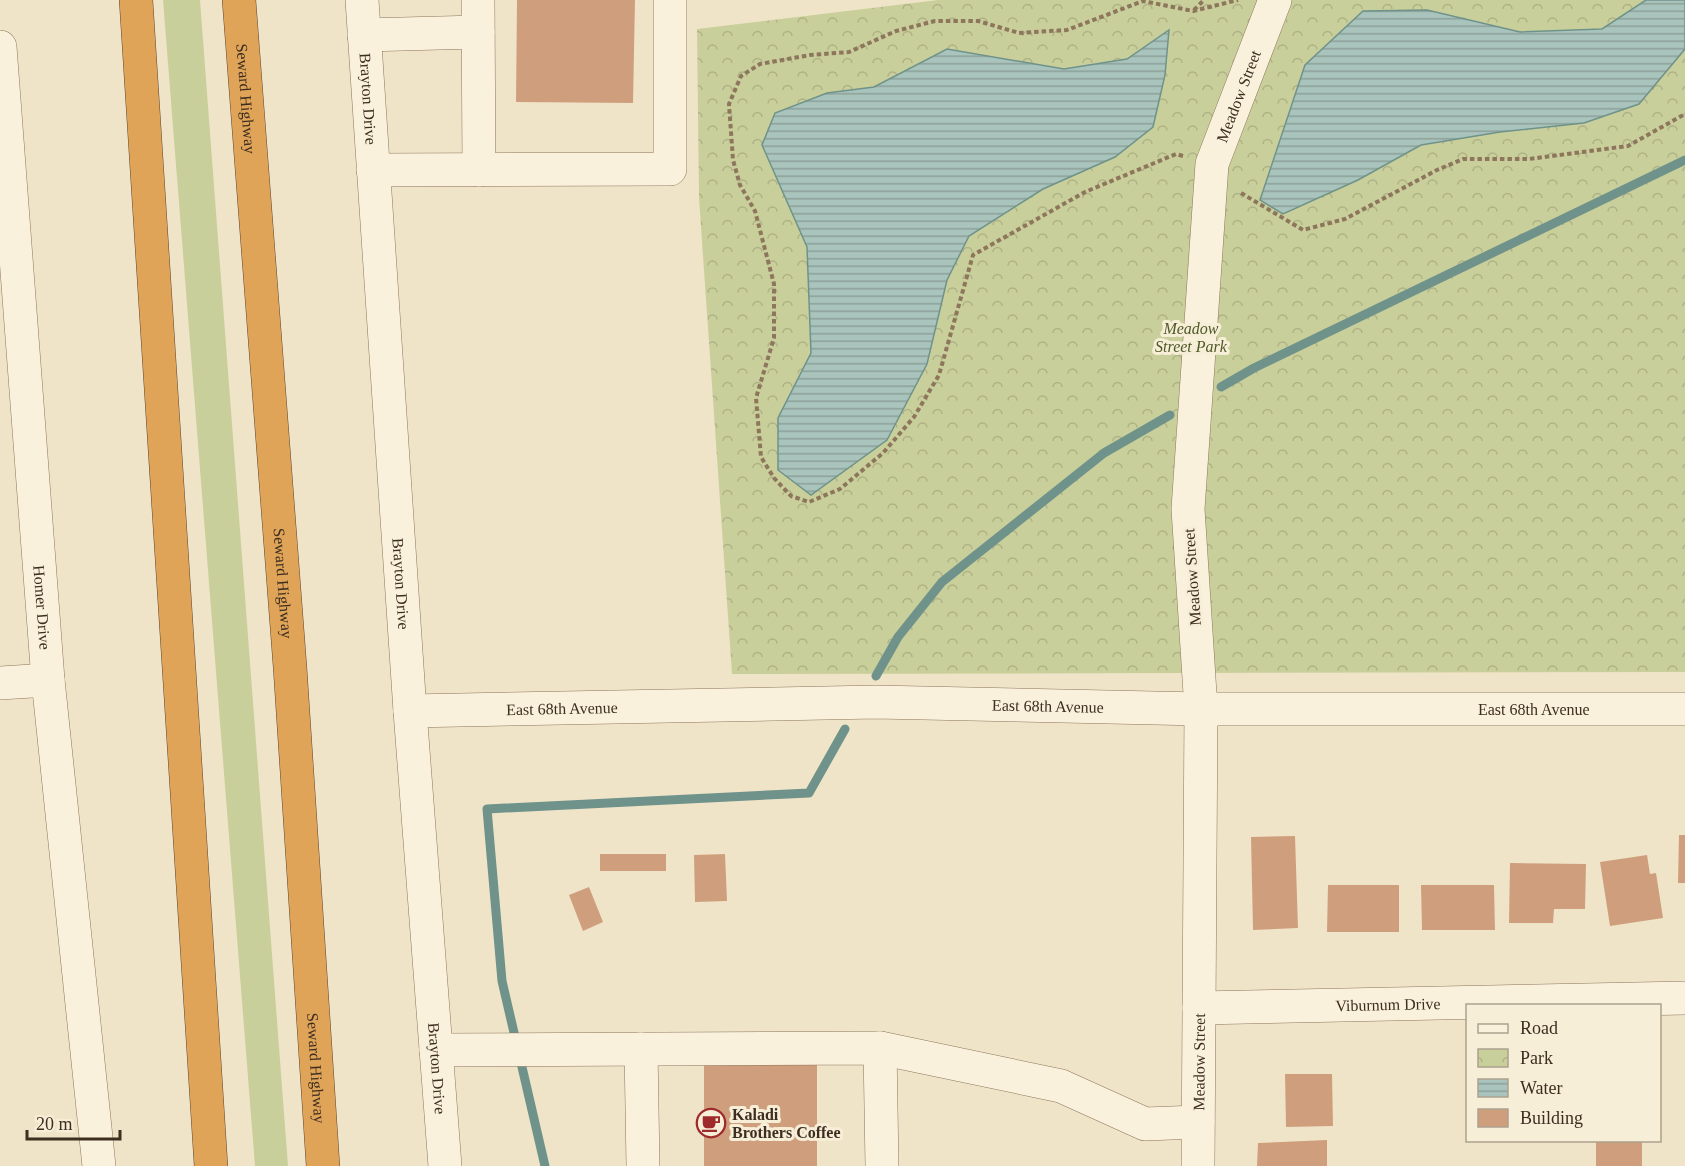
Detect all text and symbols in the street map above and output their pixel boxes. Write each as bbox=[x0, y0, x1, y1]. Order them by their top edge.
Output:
street label: Seward Highway bbox=[234, 43, 259, 155]
street label: Meadow Street bbox=[1213, 47, 1264, 145]
street label: Brayton Drive bbox=[357, 52, 380, 145]
park label: Meadow Street Park bbox=[1155, 320, 1228, 355]
street label: Seward Highway bbox=[271, 527, 296, 639]
street label: Meadow Street bbox=[1180, 527, 1204, 626]
street label: Brayton Drive bbox=[390, 537, 413, 630]
street label: Homer Drive bbox=[31, 564, 54, 650]
street label: East 68th Avenue bbox=[992, 696, 1104, 715]
street label: East 68th Avenue bbox=[506, 698, 618, 718]
street label: East 68th Avenue bbox=[1478, 701, 1590, 718]
street label: Viburnum Drive bbox=[1335, 995, 1441, 1014]
legend bbox=[1466, 1004, 1661, 1142]
street label: Seward Highway bbox=[304, 1012, 329, 1124]
street label: Meadow Street bbox=[1190, 1013, 1208, 1111]
text: Road bbox=[1520, 1018, 1558, 1038]
street label: Brayton Drive bbox=[425, 1022, 449, 1115]
text: Park bbox=[1520, 1048, 1553, 1068]
text: Water bbox=[1520, 1078, 1563, 1098]
scale bar bbox=[27, 1103, 120, 1141]
place label: Kaladi Brothers Coffee bbox=[732, 1106, 841, 1141]
cafe icon: Kaladi Brothers Coffee bbox=[695, 1107, 727, 1139]
text: Building bbox=[1520, 1108, 1583, 1128]
text: 20 m bbox=[36, 1114, 73, 1134]

